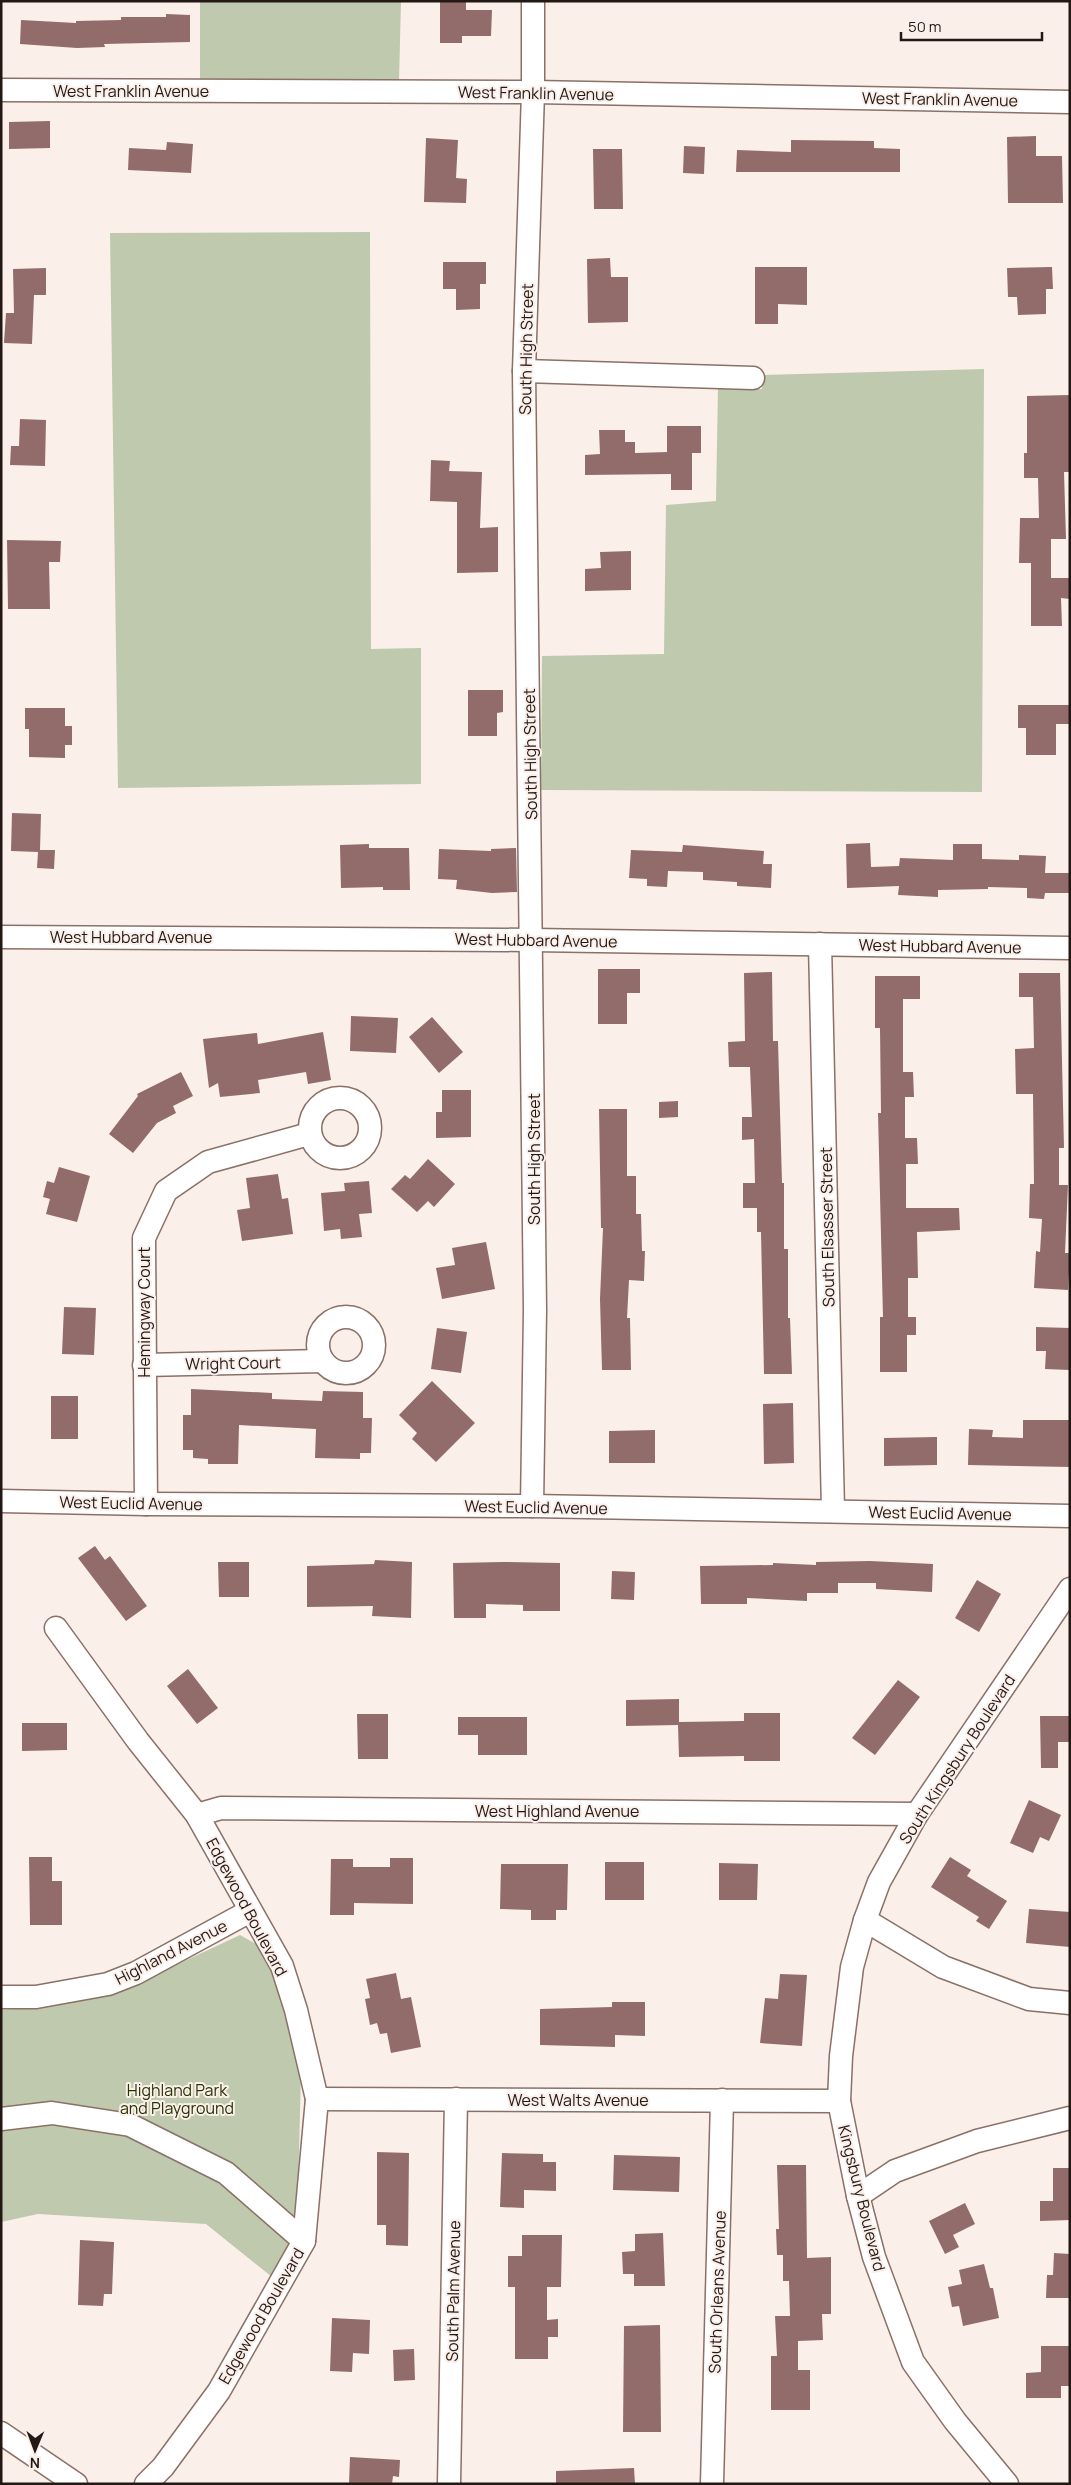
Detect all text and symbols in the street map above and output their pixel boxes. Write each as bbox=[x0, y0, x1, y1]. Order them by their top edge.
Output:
scale bar bbox=[901, 10, 1042, 42]
text: 50 m bbox=[908, 16, 942, 37]
street label: West Franklin Avenue bbox=[53, 80, 209, 102]
street label: West Franklin Avenue bbox=[458, 81, 614, 105]
street label: West Franklin Avenue bbox=[862, 87, 1018, 111]
street label: South High Street bbox=[514, 283, 538, 415]
street label: South High Street bbox=[518, 688, 542, 820]
street label: West Hubbard Avenue bbox=[50, 926, 212, 948]
street label: West Hubbard Avenue bbox=[454, 928, 618, 952]
street label: West Hubbard Avenue bbox=[858, 934, 1022, 958]
street label: South High Street bbox=[523, 1093, 545, 1225]
street label: South Elsasser Street bbox=[815, 1147, 839, 1307]
street label: Hemingway Court bbox=[133, 1247, 155, 1377]
street label: Wright Court bbox=[185, 1351, 281, 1375]
street label: West Euclid Avenue bbox=[59, 1491, 203, 1515]
street label: West Euclid Avenue bbox=[464, 1495, 608, 1519]
street label: West Euclid Avenue bbox=[868, 1501, 1012, 1525]
street label: South Kingsbury Boulevard bbox=[894, 1670, 1020, 1848]
street label: West Highland Avenue bbox=[475, 1800, 639, 1822]
street label: Edgewood Boulevard bbox=[201, 1834, 293, 1980]
street label: Highland Avenue bbox=[111, 1914, 231, 1990]
park label: Highland Park and Playground bbox=[120, 2079, 234, 2119]
street label: West Walts Avenue bbox=[507, 2089, 649, 2111]
street label: Kingsbury Boulevard bbox=[833, 2123, 891, 2273]
street label: South Orleans Avenue bbox=[703, 2210, 731, 2374]
street label: South Palm Avenue bbox=[441, 2220, 465, 2362]
street label: Edgewood Boulevard bbox=[213, 2244, 309, 2388]
north arrow bbox=[10, 2425, 60, 2475]
text: N bbox=[30, 2454, 40, 2473]

